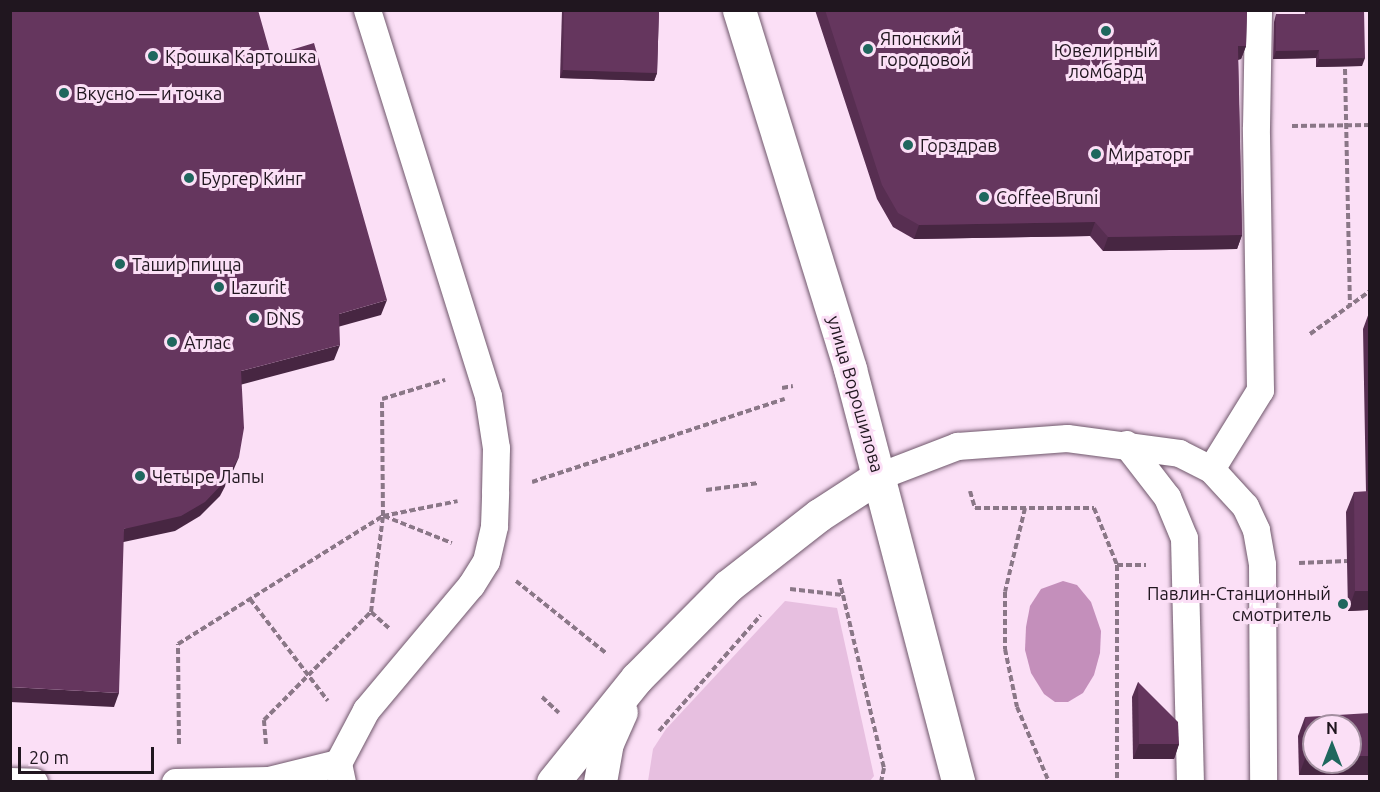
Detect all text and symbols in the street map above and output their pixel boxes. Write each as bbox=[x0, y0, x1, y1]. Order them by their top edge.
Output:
marker: Ювелирный ломбард bbox=[1099, 24, 1113, 38]
place label: Японский городовой bbox=[880, 28, 971, 70]
place label: Ювелирный ломбард bbox=[1054, 40, 1158, 82]
marker: Японский городовой bbox=[861, 42, 875, 56]
place label: Крошка Картошка bbox=[165, 45, 317, 67]
marker: Крошка Картошка bbox=[146, 49, 160, 63]
place label: Вкусно — и точка bbox=[76, 82, 222, 104]
marker: Вкусно — и точка bbox=[57, 86, 71, 100]
place label: Горздрав bbox=[920, 134, 997, 156]
marker: Горздрав bbox=[901, 138, 915, 152]
place label: Мираторг bbox=[1108, 143, 1190, 165]
marker: Мираторг bbox=[1089, 147, 1103, 161]
place label: Бургер Кинг bbox=[201, 167, 302, 189]
marker: Бургер Кинг bbox=[182, 171, 196, 185]
place label: Coffee Bruni bbox=[996, 186, 1098, 208]
marker: Coffee Bruni bbox=[977, 190, 991, 204]
place label: Ташир пицца bbox=[132, 253, 242, 275]
marker: Ташир пицца bbox=[113, 257, 127, 271]
place label: Lazurit bbox=[231, 276, 286, 298]
marker: Lazurit bbox=[212, 280, 226, 294]
place label: DNS bbox=[266, 307, 301, 329]
marker: DNS bbox=[247, 311, 261, 325]
street label: улица Ворошилова bbox=[823, 313, 889, 475]
place label: Атлас bbox=[184, 331, 231, 353]
marker: Атлас bbox=[165, 335, 179, 349]
place label: Четыре Лапы bbox=[152, 465, 264, 487]
marker: Четыре Лапы bbox=[133, 469, 147, 483]
place label: Павлин-Станционный смотритель bbox=[1147, 583, 1331, 626]
marker: Павлин-Станционный смотритель bbox=[1336, 597, 1350, 611]
north arrow bbox=[1302, 714, 1362, 774]
text: N bbox=[1326, 719, 1338, 737]
scale bar bbox=[21, 735, 158, 773]
text: 20 m bbox=[29, 747, 69, 767]

